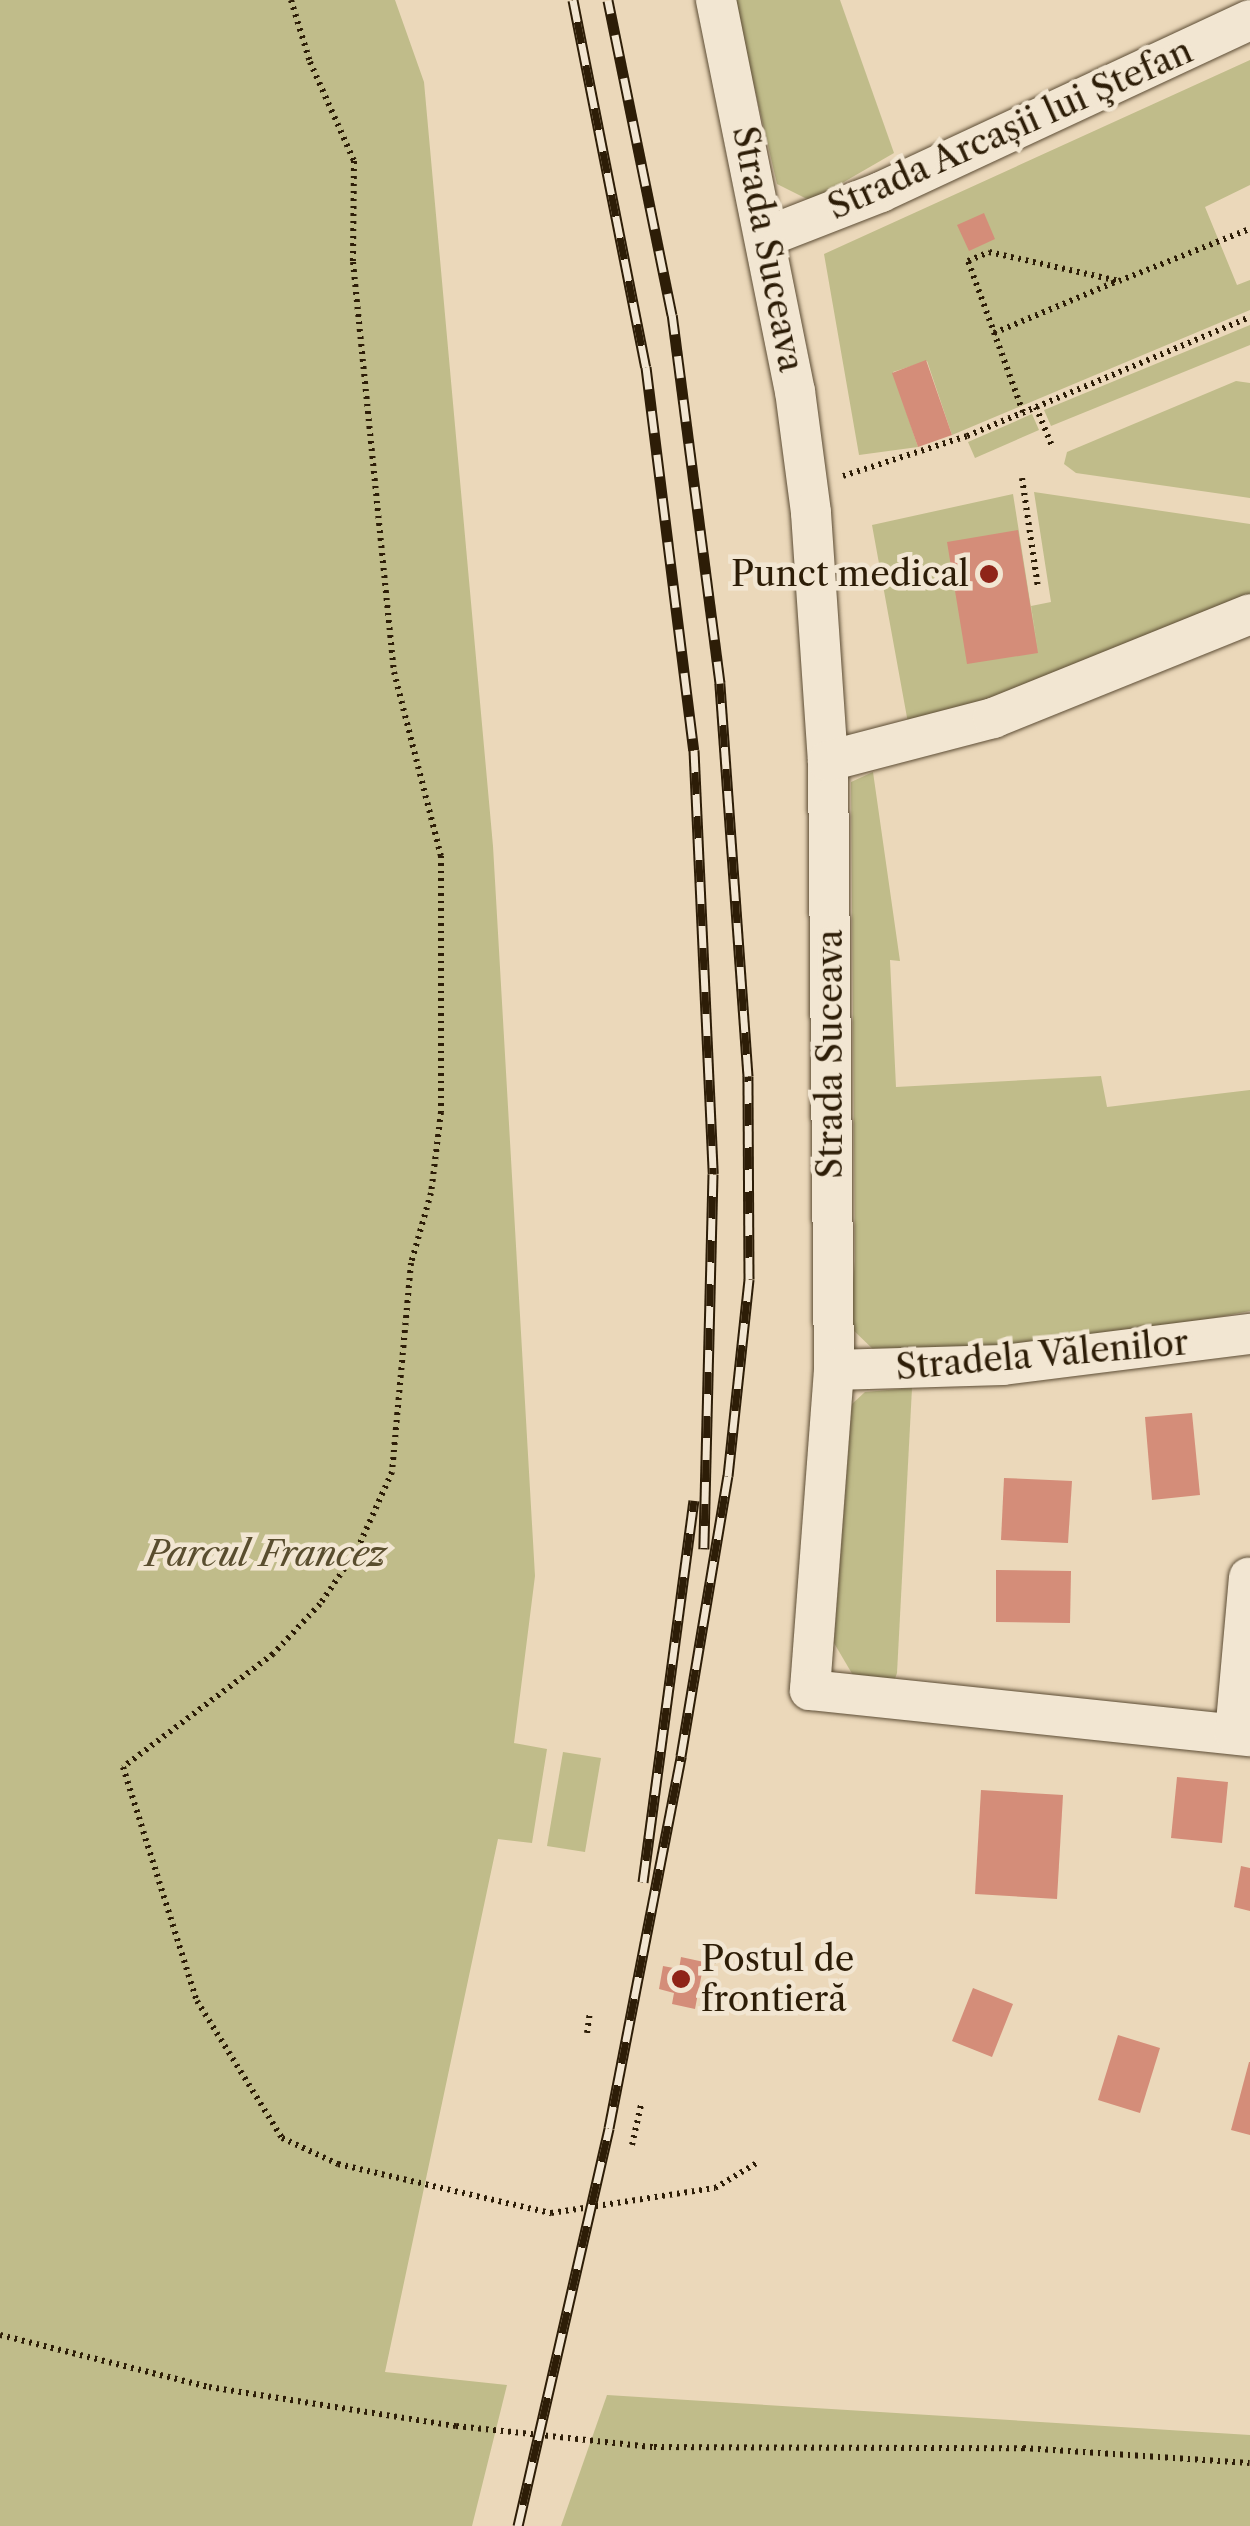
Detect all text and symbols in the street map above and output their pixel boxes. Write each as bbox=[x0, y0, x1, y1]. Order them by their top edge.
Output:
street label: Strada Arcașii lui Ştefan bbox=[821, 29, 1199, 229]
street label: Strada Suceava bbox=[724, 122, 812, 376]
place label: Punct medical bbox=[731, 553, 969, 595]
marker: Punct medical bbox=[978, 563, 1000, 585]
street label: Strada Suceava bbox=[809, 929, 851, 1179]
street label: Stradela Vălenilor bbox=[893, 1321, 1191, 1389]
park label: Parcul Francez bbox=[145, 1533, 387, 1575]
place label: Postul de frontieră bbox=[701, 1938, 854, 2020]
marker: Postul de frontieră bbox=[670, 1968, 692, 1990]

